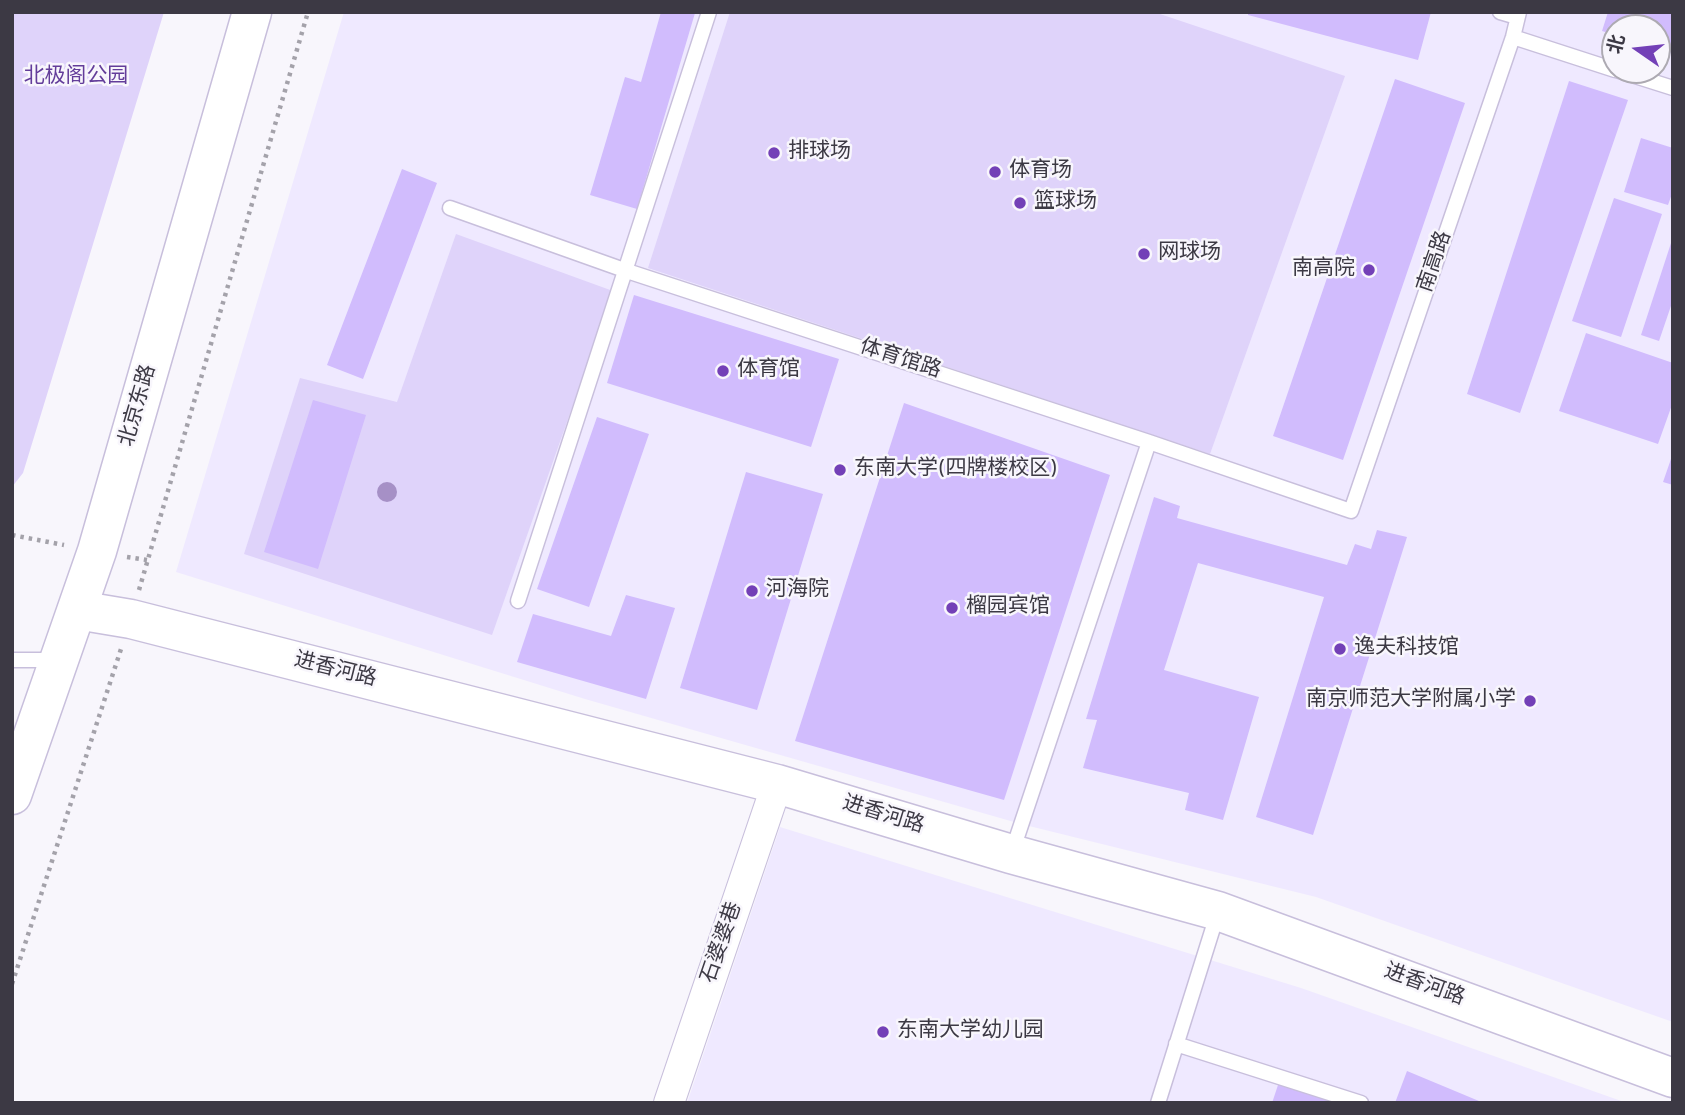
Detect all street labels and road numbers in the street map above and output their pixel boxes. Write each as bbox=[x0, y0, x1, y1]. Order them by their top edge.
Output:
street label: 南高路 bbox=[1414, 228, 1458, 296]
street label: 体育馆路 bbox=[856, 335, 944, 385]
street label: 北京东路 bbox=[115, 362, 163, 450]
street label: 进香河路 bbox=[291, 649, 379, 693]
street label: 进香河路 bbox=[839, 792, 927, 840]
street label: 石婆婆巷 bbox=[697, 899, 749, 987]
street label: 进香河路 bbox=[1380, 960, 1468, 1012]

